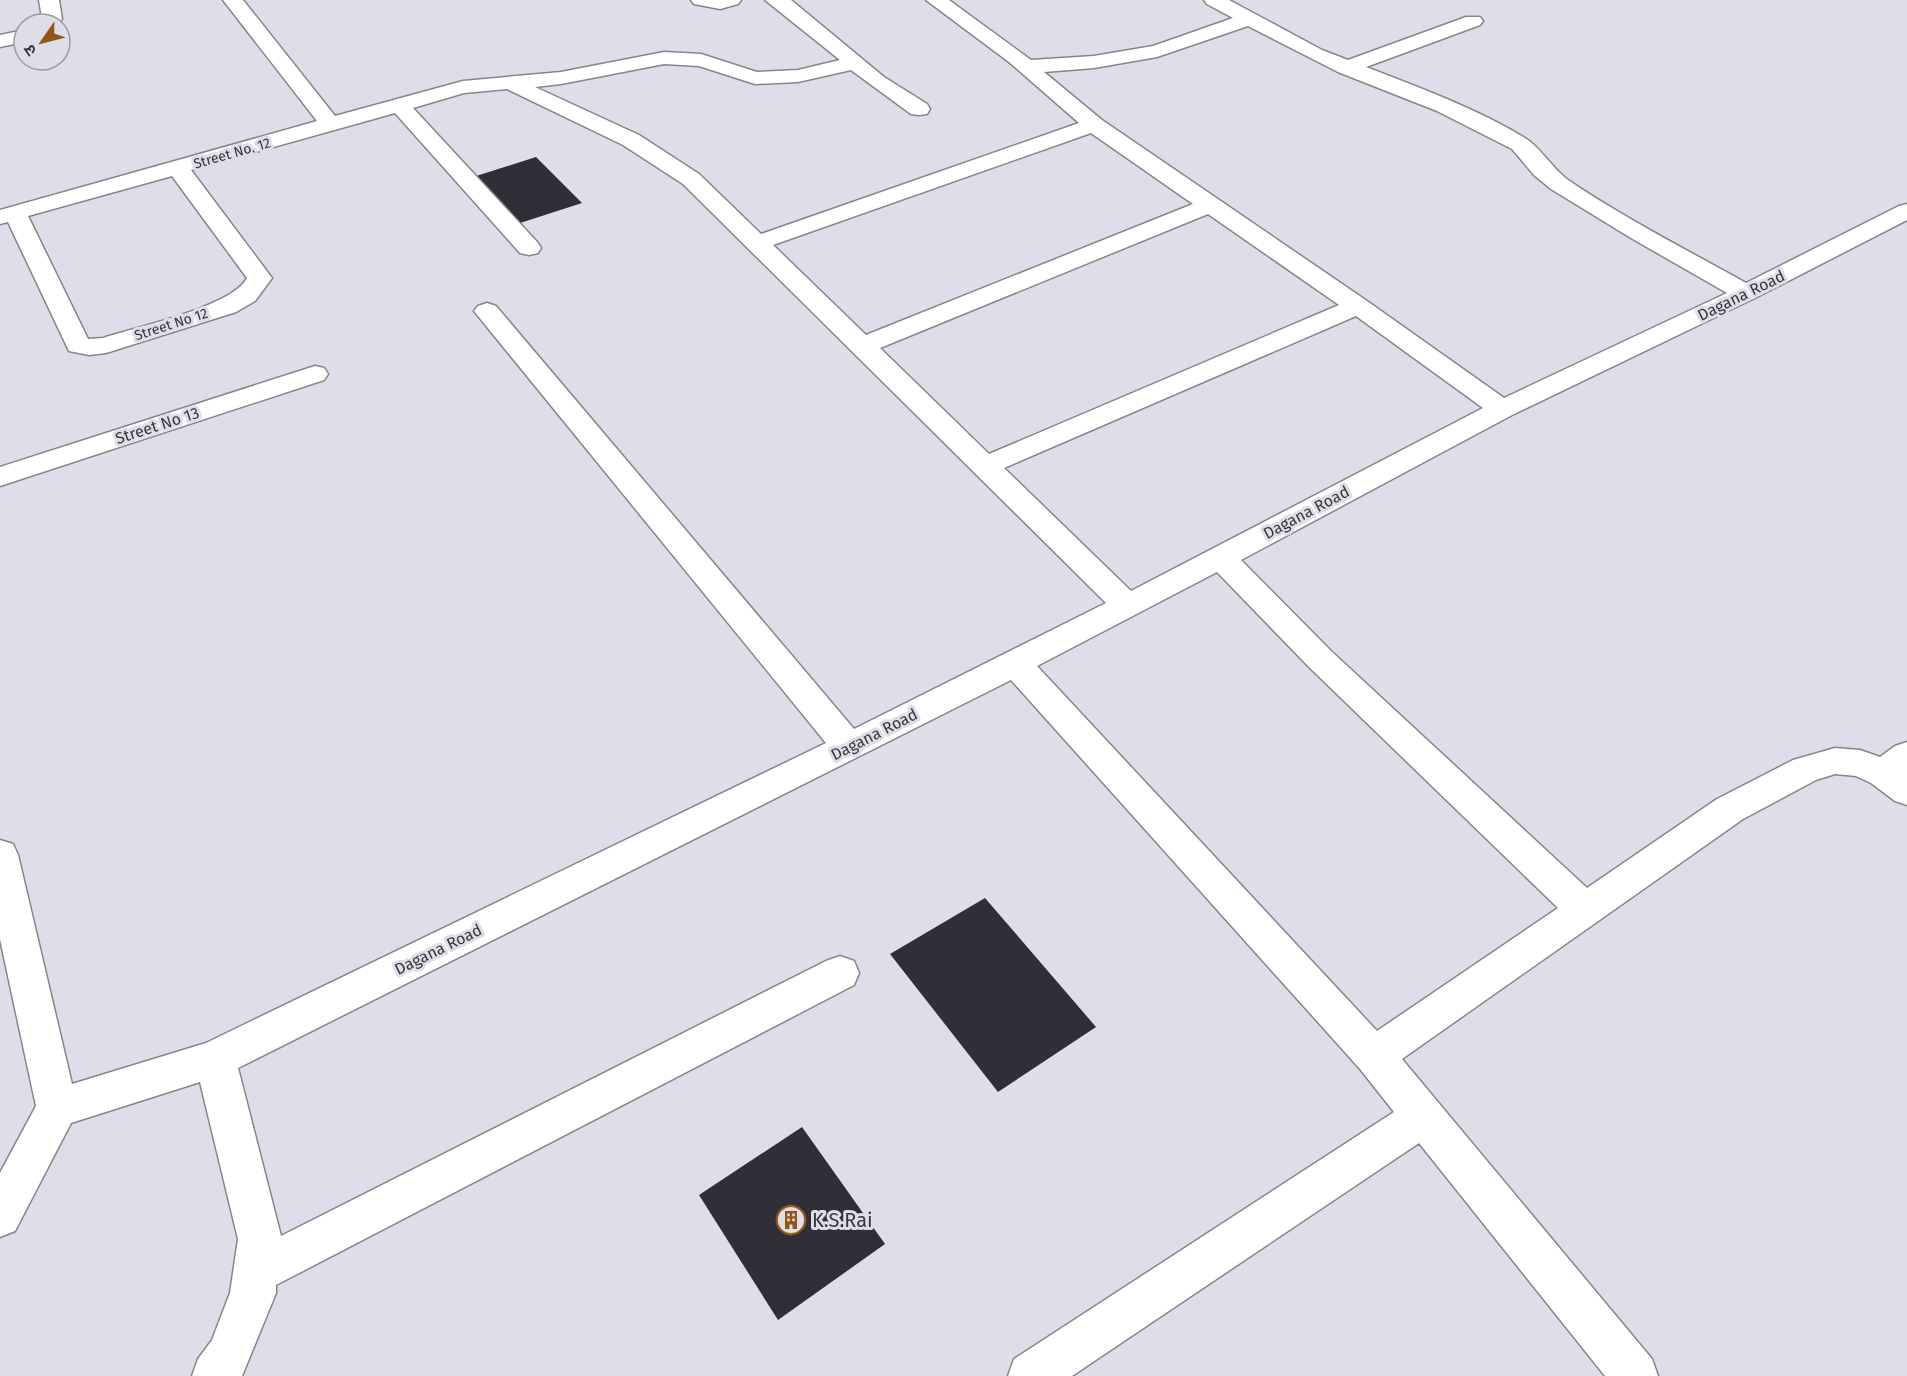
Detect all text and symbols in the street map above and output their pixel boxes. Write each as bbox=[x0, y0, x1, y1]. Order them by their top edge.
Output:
north arrow bbox=[12, 12, 72, 72]
text: उ bbox=[19, 41, 41, 60]
street label: Street No. 12 bbox=[192, 134, 273, 173]
street label: Dagana Road bbox=[1695, 266, 1788, 325]
street label: Street No 12 bbox=[132, 305, 210, 344]
street label: Street No 13 bbox=[113, 403, 202, 448]
street label: Dagana Road bbox=[1260, 482, 1352, 543]
street label: Dagana Road bbox=[828, 705, 921, 764]
street label: Dagana Road bbox=[392, 920, 485, 979]
building icon: K.S.Rai bbox=[775, 1204, 807, 1236]
place label: K.S.Rai bbox=[812, 1208, 873, 1232]

